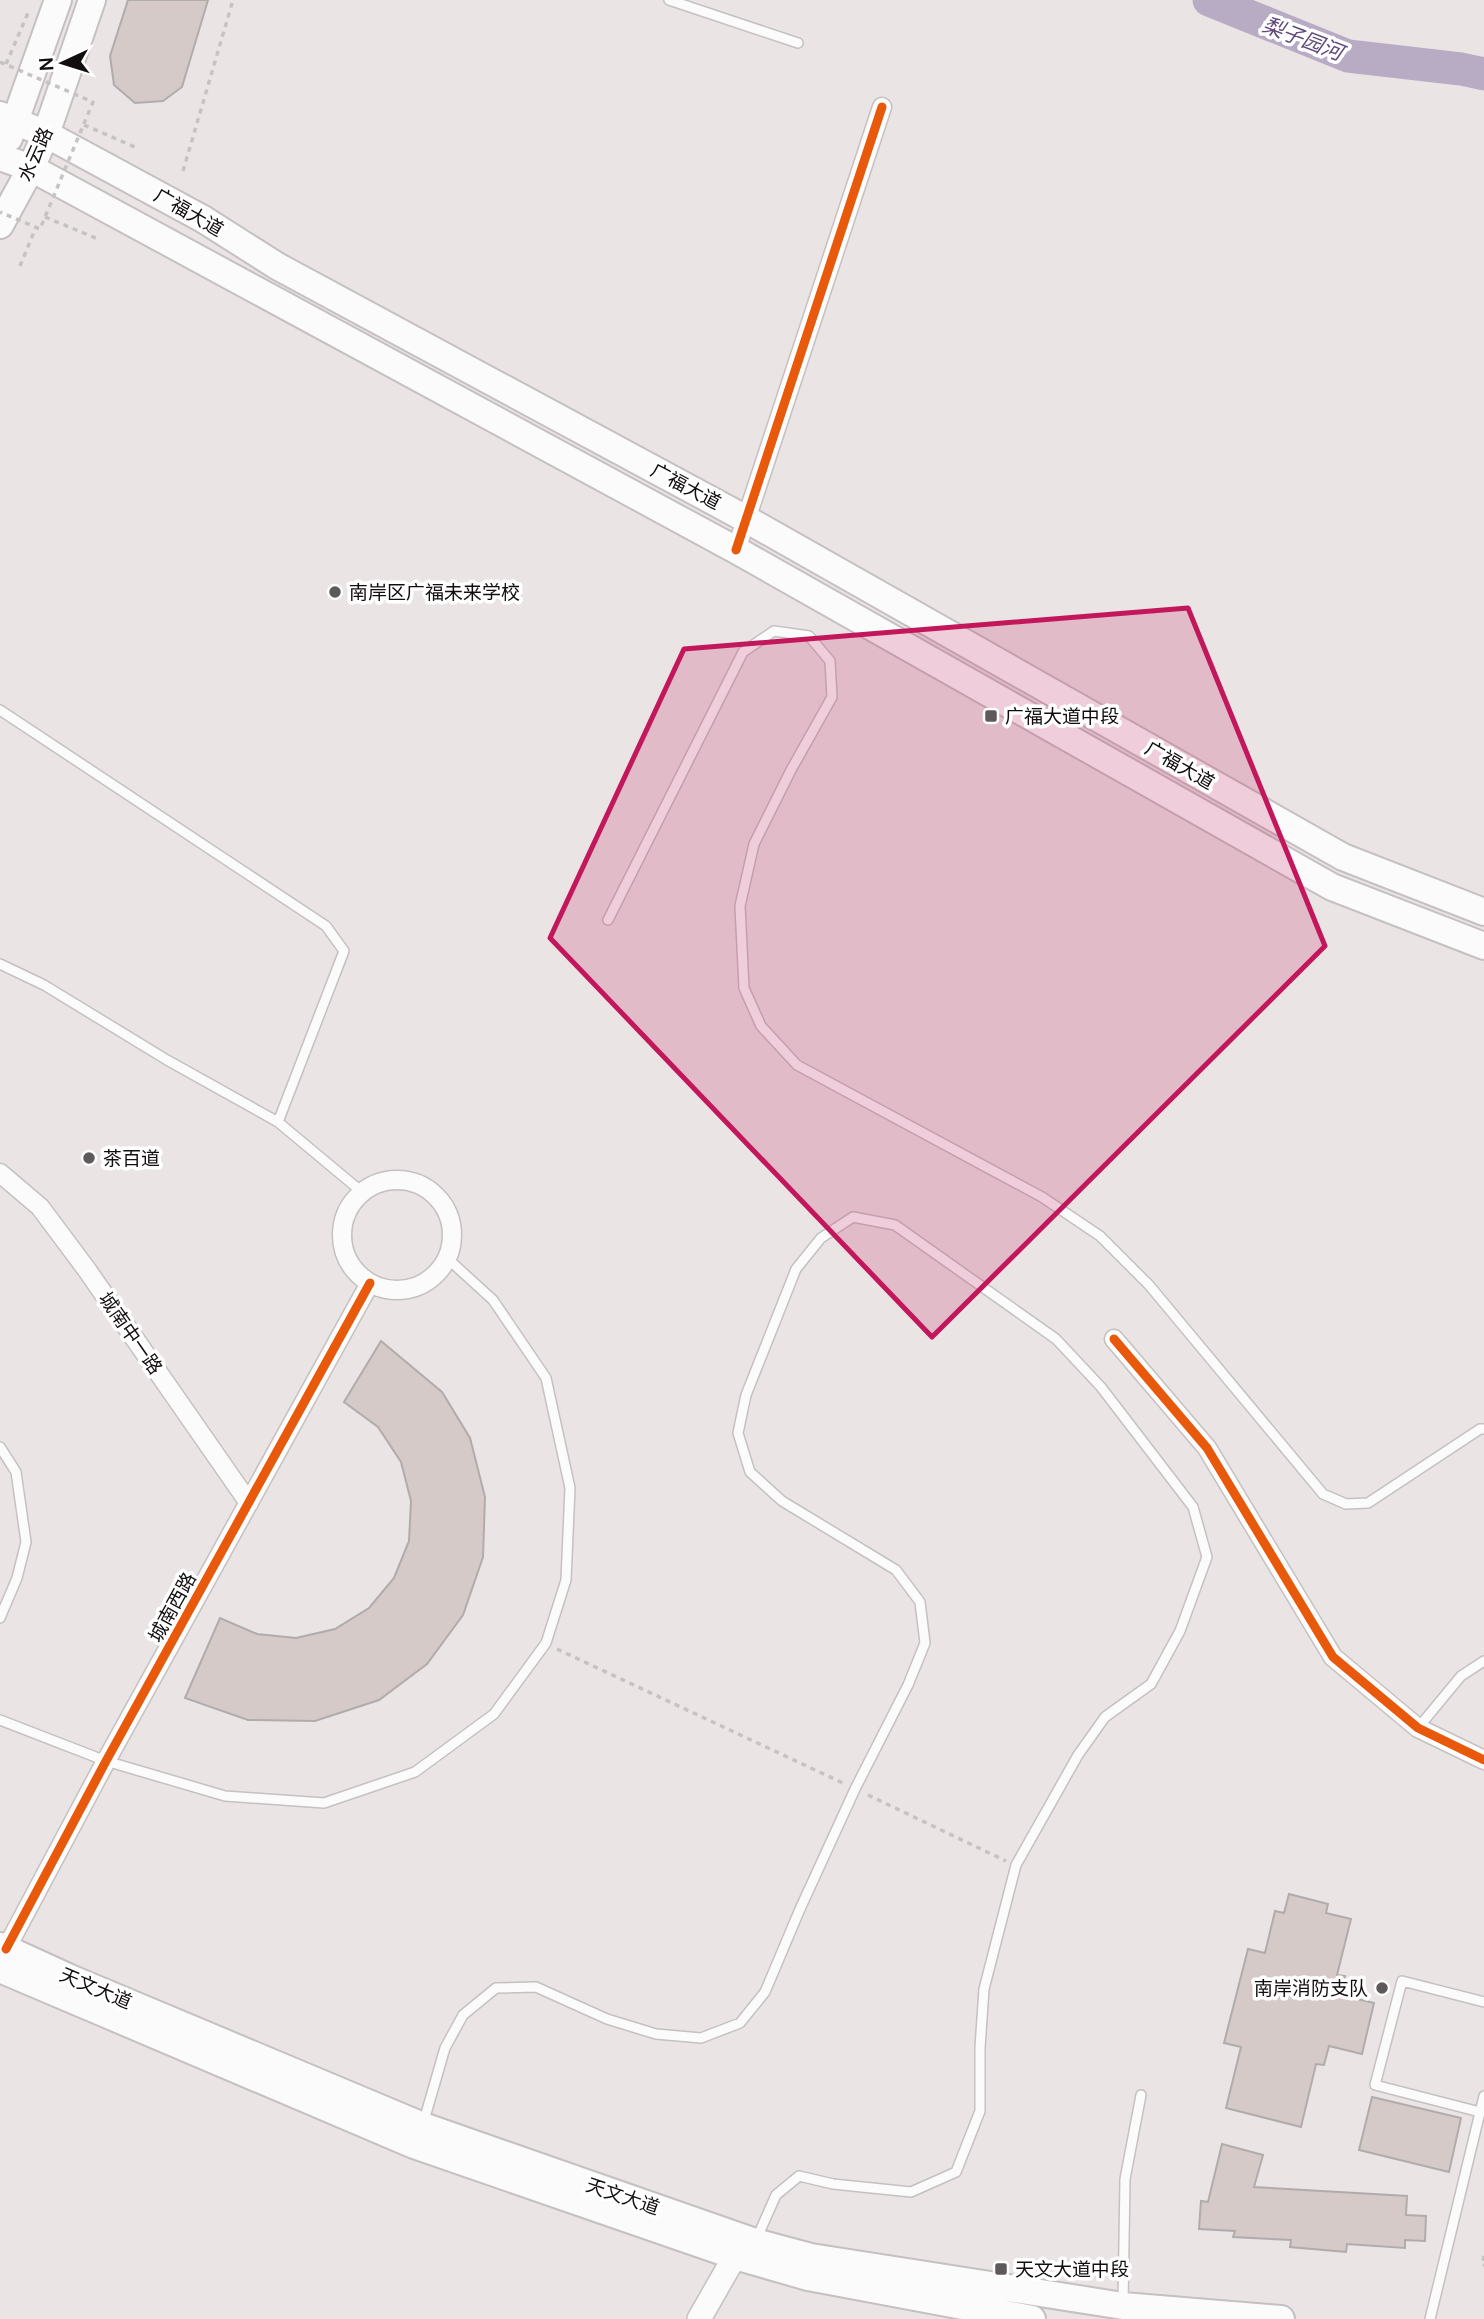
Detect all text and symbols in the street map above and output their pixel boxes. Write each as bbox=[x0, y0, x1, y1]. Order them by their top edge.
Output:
water label: 梨子园河 bbox=[1259, 10, 1351, 68]
north arrow bbox=[28, 28, 98, 98]
text: N bbox=[33, 56, 59, 72]
street label: 水云路 bbox=[12, 123, 58, 185]
street label: 广福大道 bbox=[150, 182, 228, 242]
street label: 广福大道 bbox=[646, 457, 726, 515]
place label: 南岸区广福未来学校 bbox=[349, 579, 520, 605]
marker: 南岸区广福未来学校 bbox=[327, 584, 343, 600]
place label: 广福大道中段 bbox=[1005, 703, 1119, 729]
marker: 广福大道中段 bbox=[983, 708, 999, 724]
street label: 广福大道 bbox=[1141, 735, 1219, 795]
place label: 茶百道 bbox=[103, 1145, 160, 1171]
marker: 茶百道 bbox=[81, 1150, 97, 1166]
street label: 城南中一路 bbox=[93, 1287, 169, 1379]
street label: 城南西路 bbox=[142, 1567, 202, 1647]
street label: 天文大道 bbox=[56, 1961, 136, 2015]
place label: 南岸消防支队 bbox=[1254, 1975, 1368, 2001]
marker: 南岸消防支队 bbox=[1374, 1980, 1390, 1996]
street label: 天文大道 bbox=[583, 2171, 663, 2221]
place label: 天文大道中段 bbox=[1015, 2256, 1129, 2282]
marker: 天文大道中段 bbox=[993, 2261, 1009, 2277]

